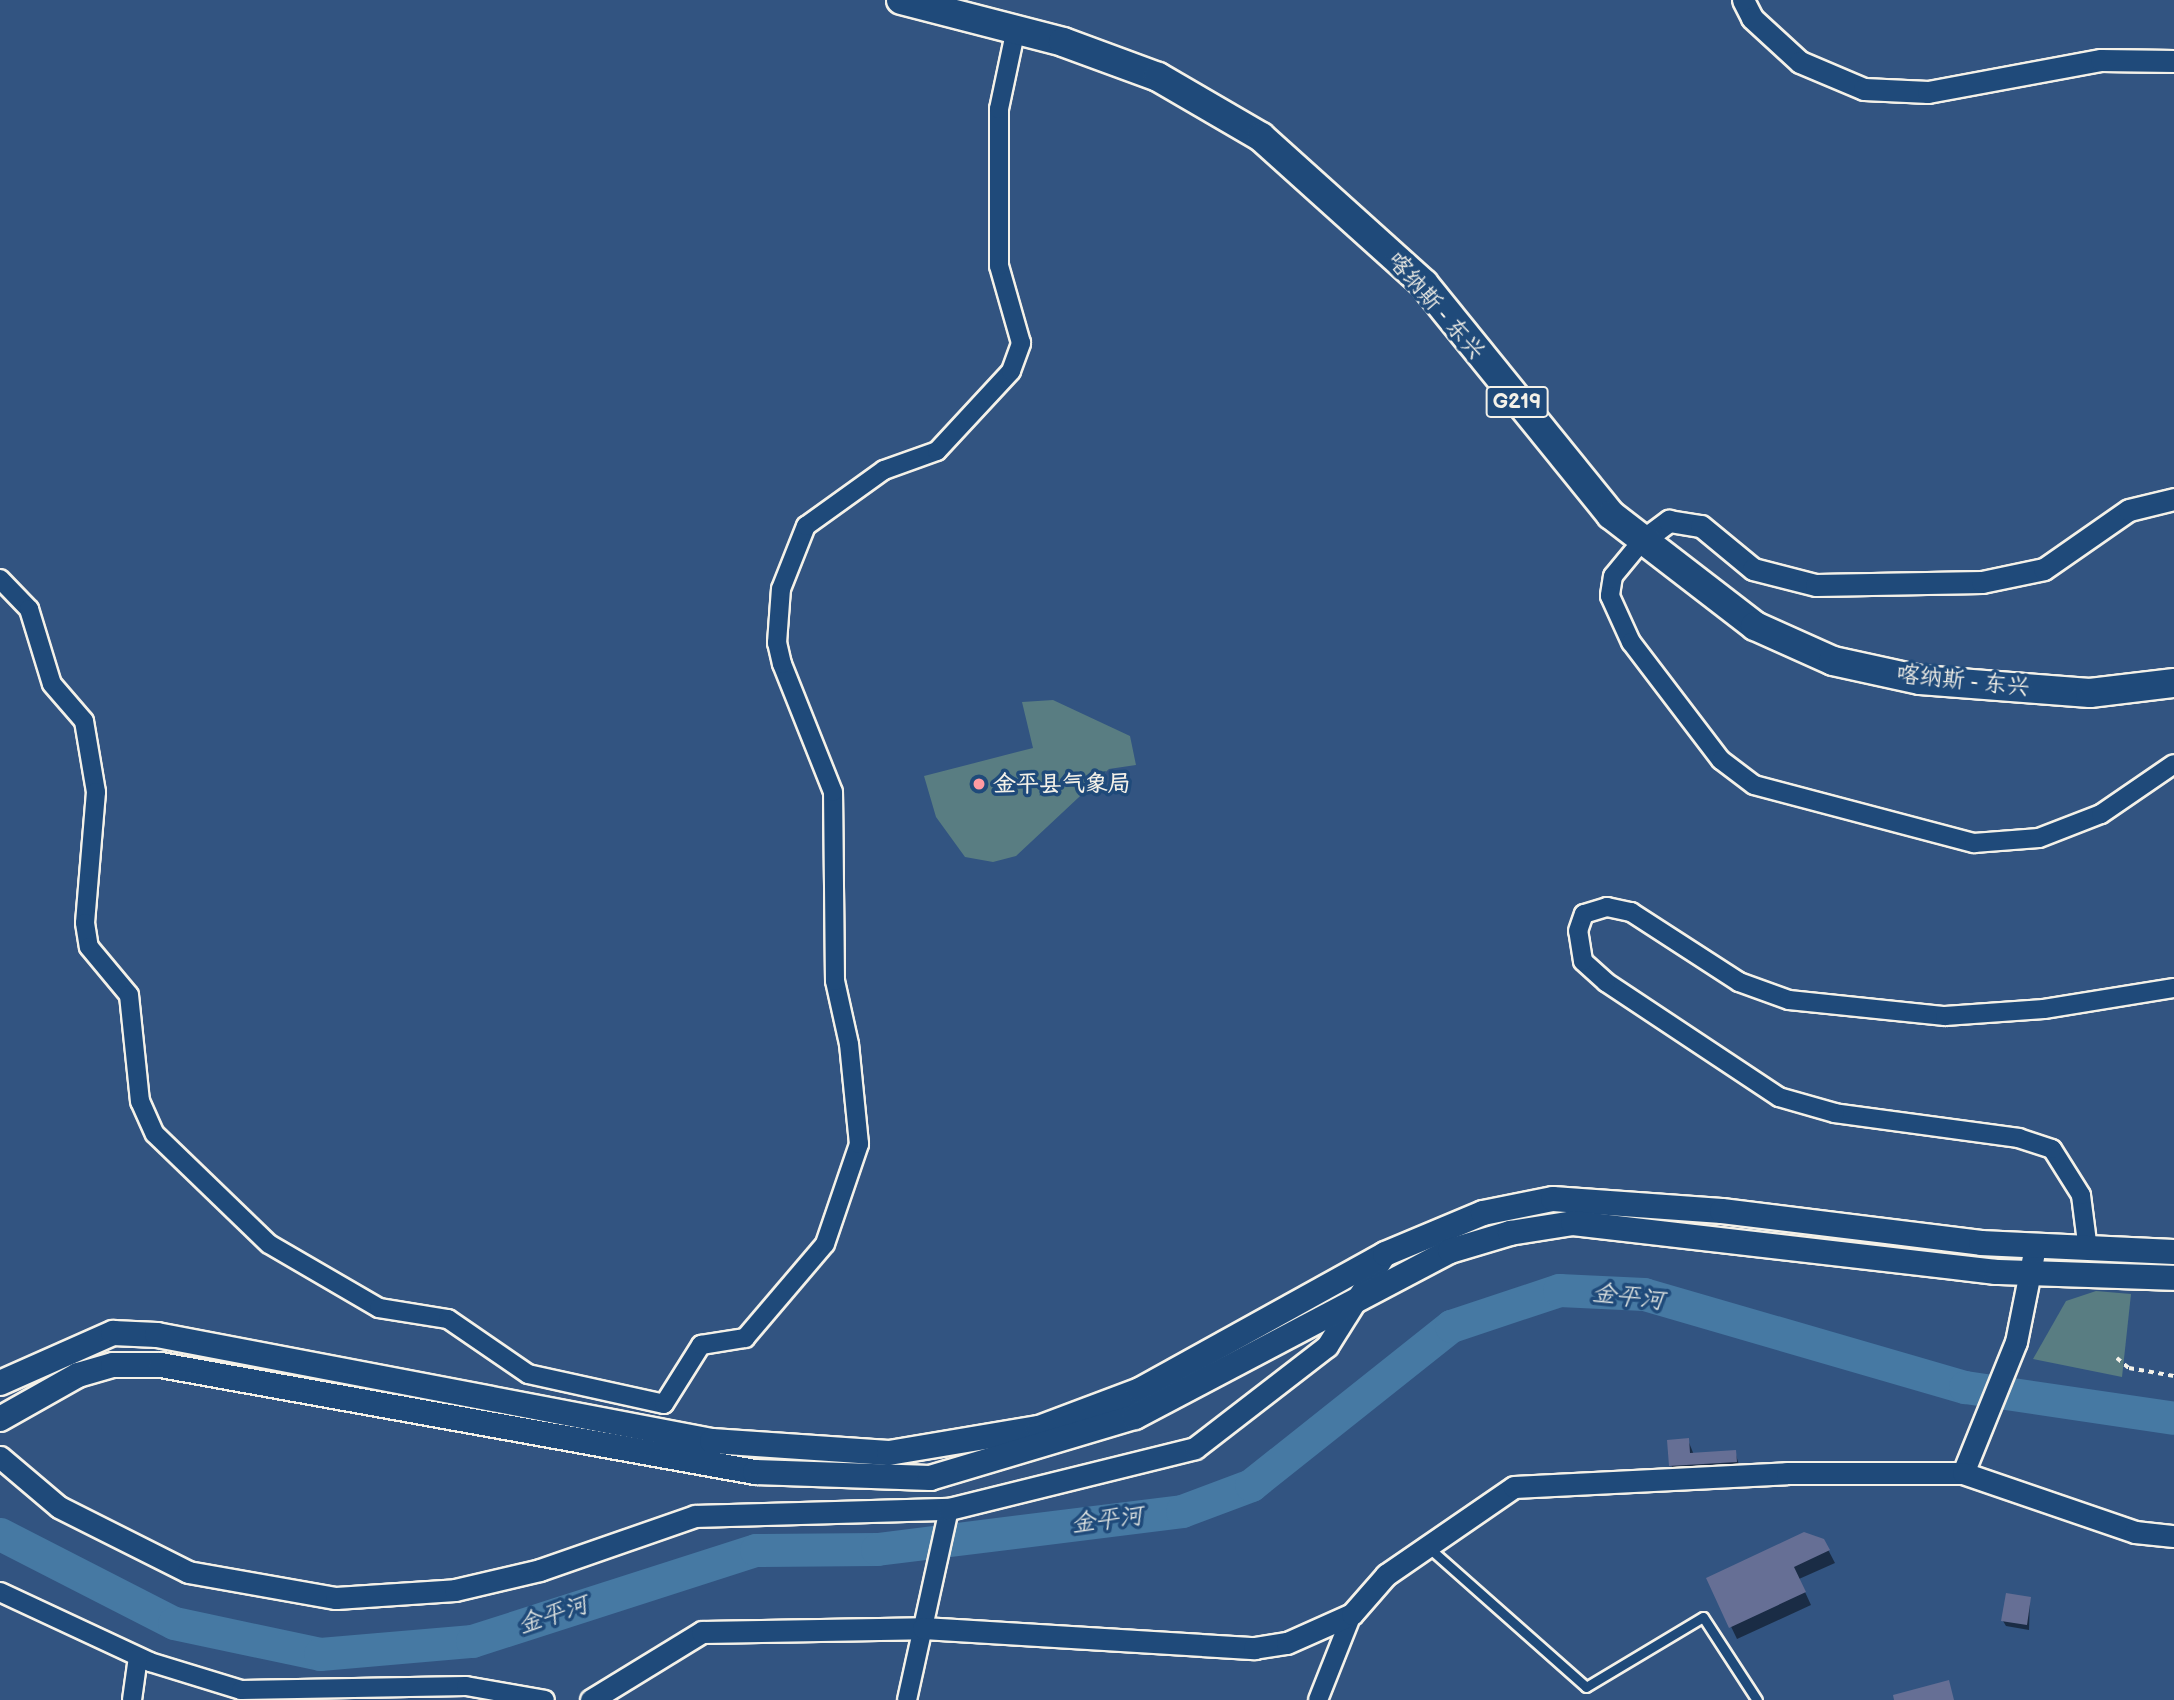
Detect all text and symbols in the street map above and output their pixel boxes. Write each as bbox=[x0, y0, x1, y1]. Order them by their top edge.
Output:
street label: 喀纳斯 - 东兴 bbox=[1381, 246, 1491, 366]
road number: G219 bbox=[1486, 384, 1548, 420]
street label: 喀纳斯 - 东兴 bbox=[1894, 660, 2032, 702]
place label: 金平县气象局 bbox=[993, 770, 1131, 798]
marker: 金平县气象局 bbox=[971, 776, 987, 792]
water label: 金平河 bbox=[1591, 1278, 1665, 1316]
water label: 金平河 bbox=[1070, 1501, 1144, 1539]
water label: 金平河 bbox=[514, 1590, 592, 1640]

